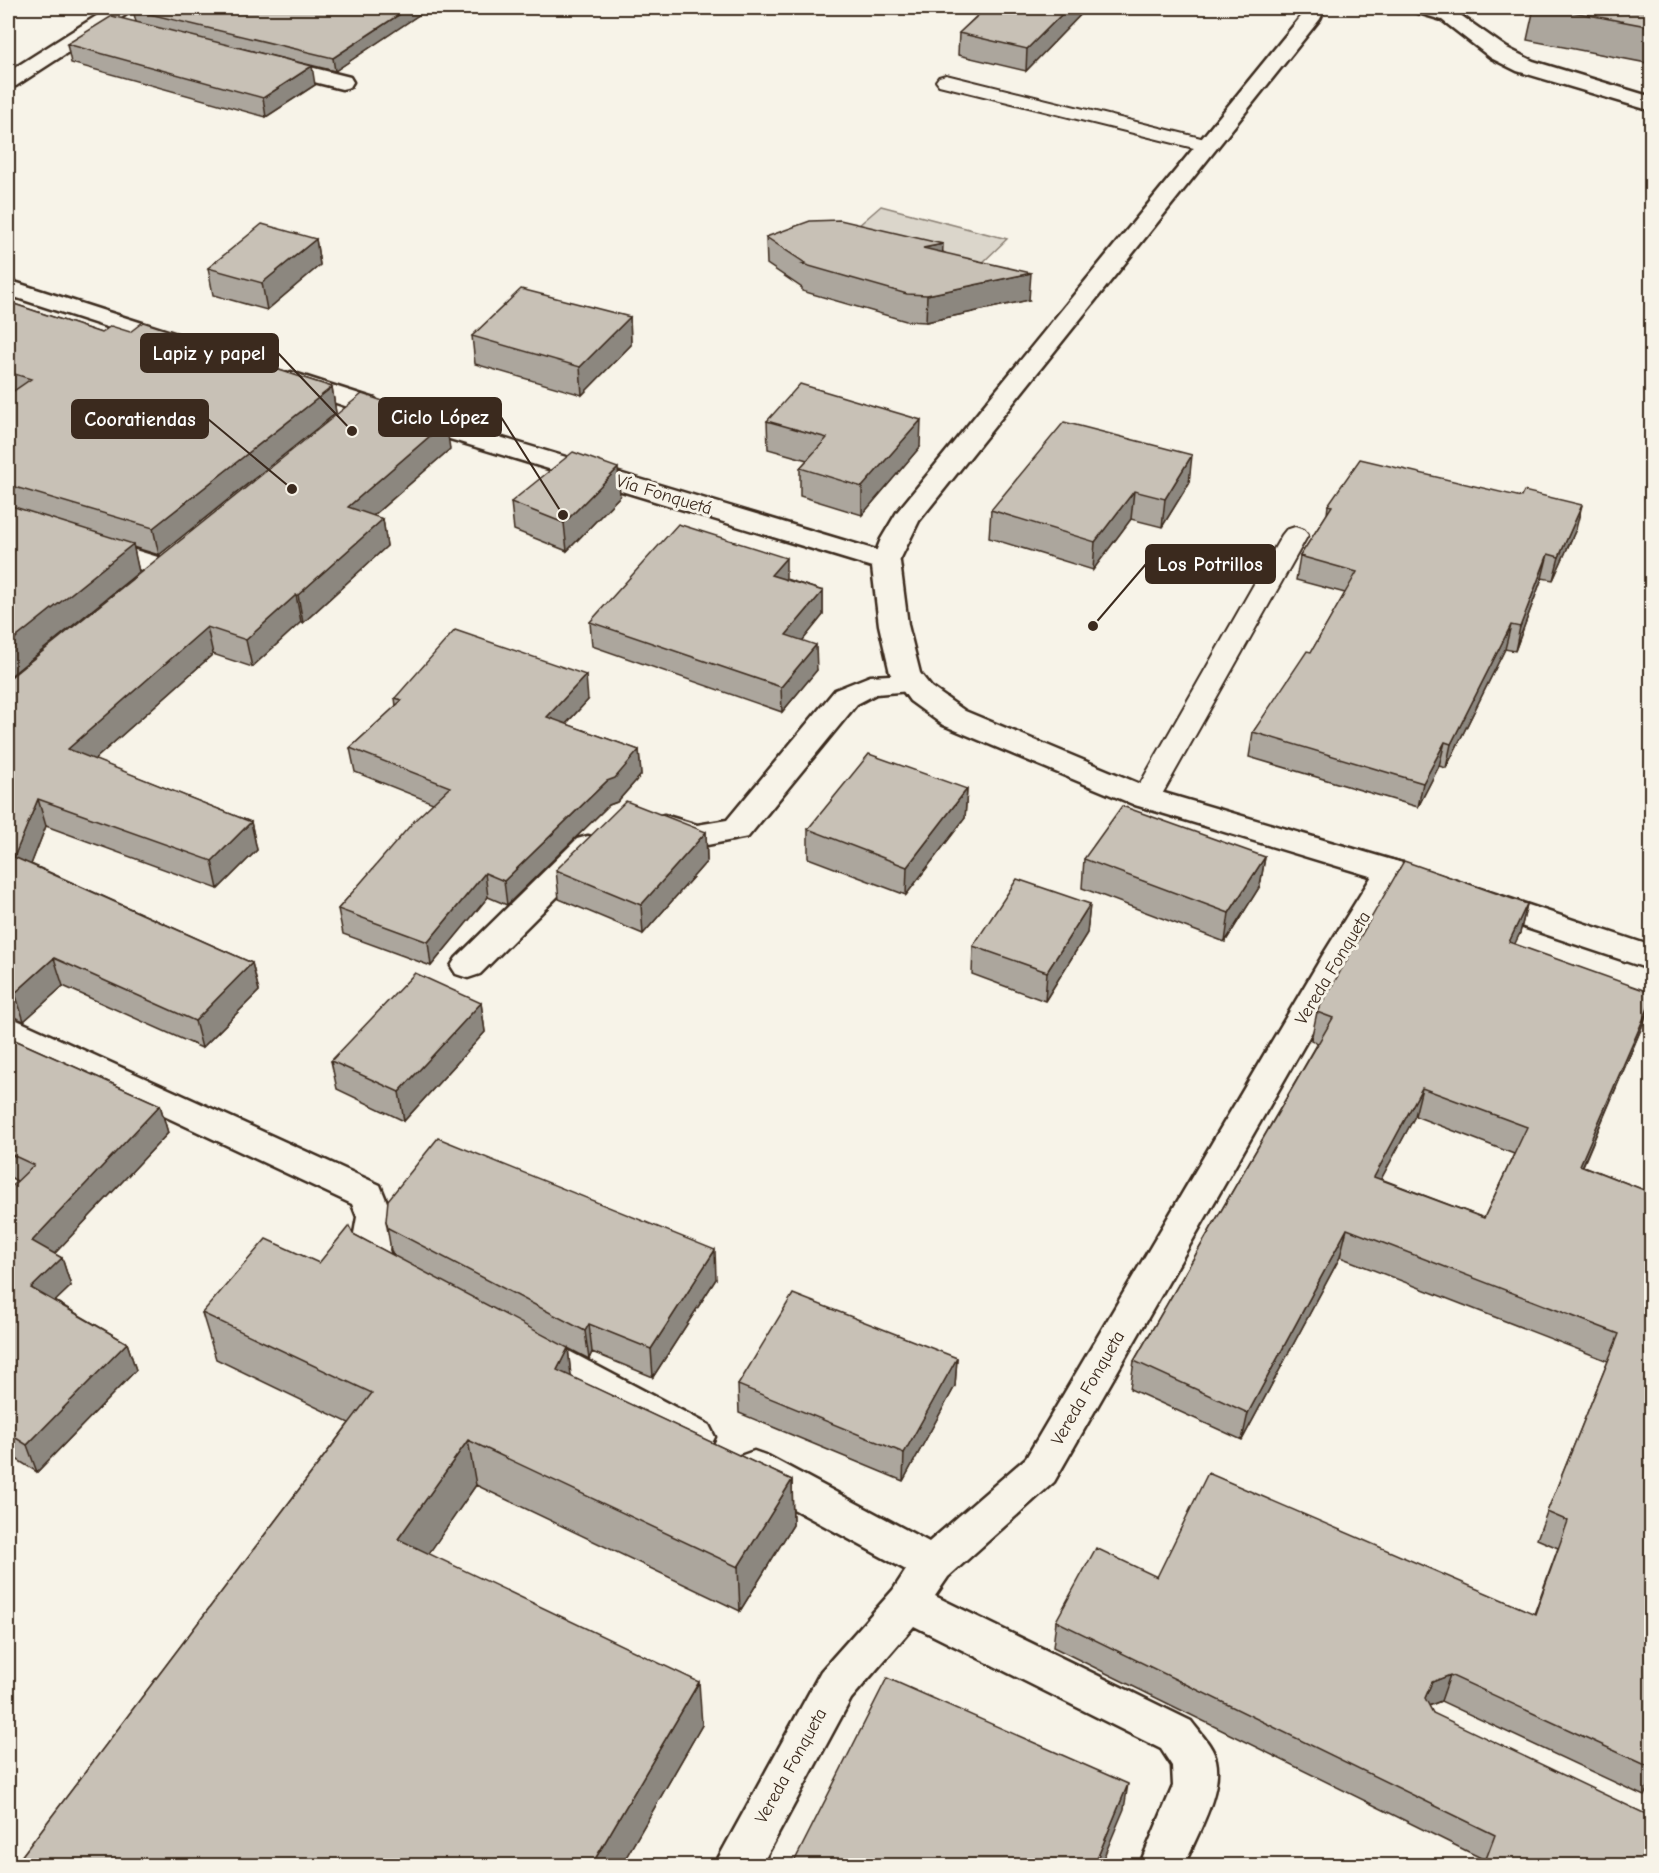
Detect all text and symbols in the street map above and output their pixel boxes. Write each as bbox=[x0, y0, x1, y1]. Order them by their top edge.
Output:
callout: Lapiz y papel bbox=[141, 334, 278, 372]
text: Lapiz y papel bbox=[152, 342, 266, 365]
callout: Ciclo López bbox=[379, 398, 501, 436]
callout: Cooratiendas bbox=[72, 400, 208, 438]
text: Ciclo López bbox=[391, 406, 489, 429]
text: Cooratiendas bbox=[84, 408, 196, 431]
street label: Vía Fonquetá bbox=[613, 470, 715, 520]
callout: Los Potrillos bbox=[1146, 545, 1275, 583]
text: Los Potrillos bbox=[1157, 553, 1263, 576]
street label: Vereda Fonqueta bbox=[1291, 908, 1375, 1028]
street label: Vereda Fonqueta bbox=[1047, 1327, 1129, 1449]
street label: Vereda Fonqueta bbox=[751, 1705, 831, 1827]

